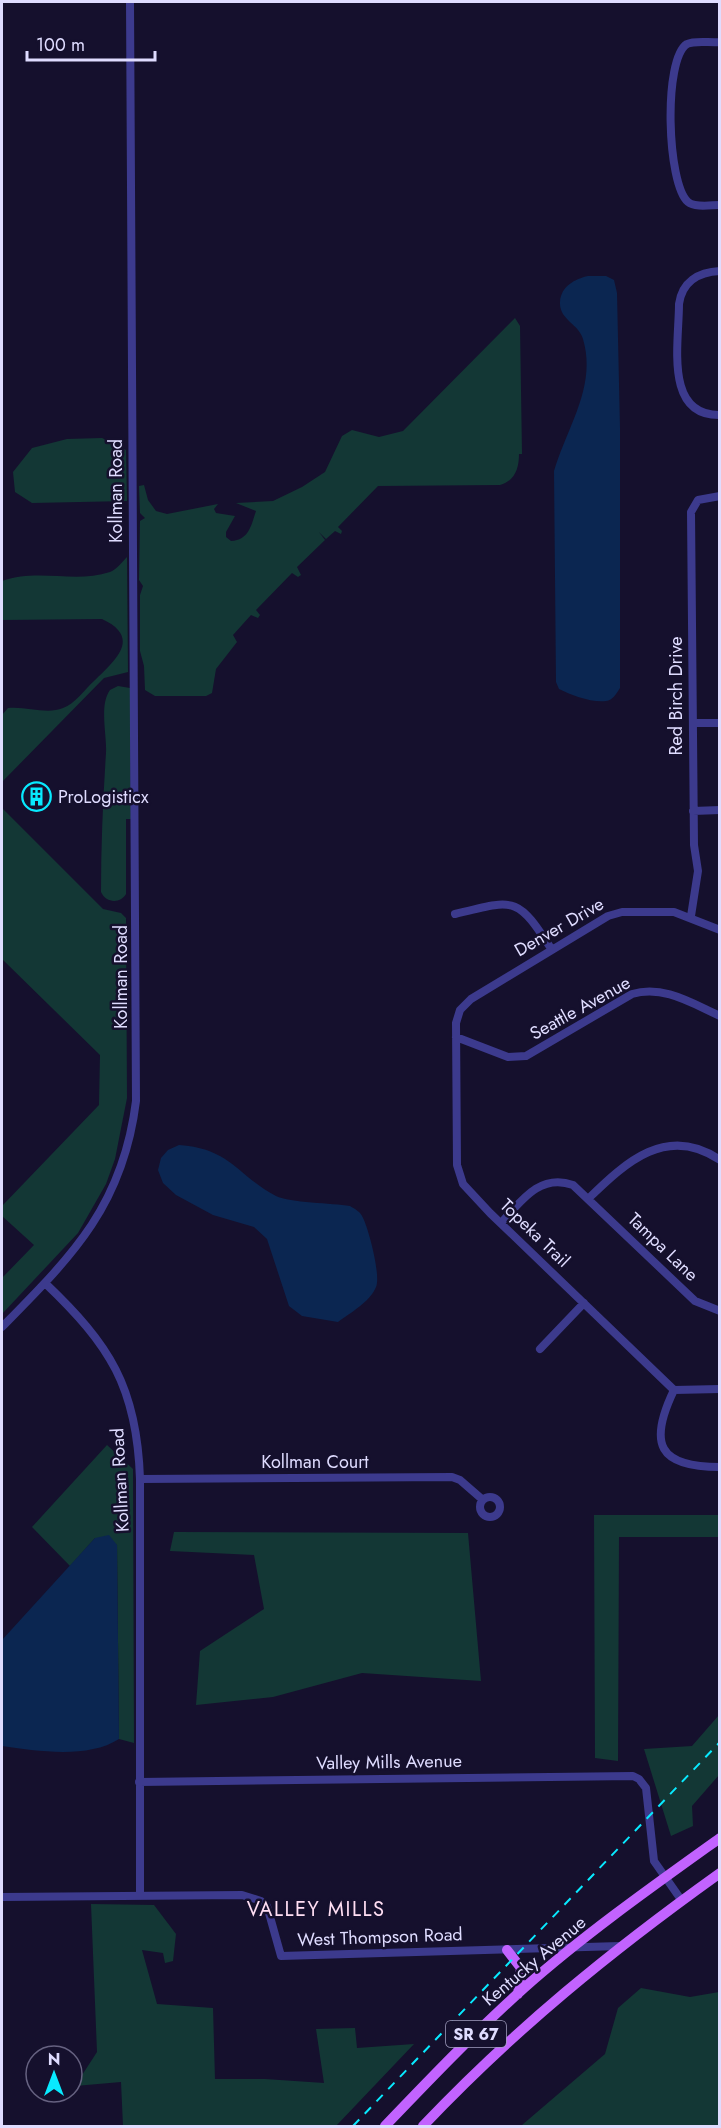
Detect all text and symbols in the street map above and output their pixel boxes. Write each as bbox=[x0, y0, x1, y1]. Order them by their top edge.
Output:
scale bar bbox=[27, 24, 154, 62]
text: 100 m bbox=[36, 32, 85, 58]
street label: Kollman Road bbox=[103, 439, 129, 543]
street label: Red Birch Drive bbox=[663, 636, 689, 756]
building icon: ProLogisticx bbox=[21, 781, 53, 813]
place label: ProLogisticx bbox=[58, 784, 149, 810]
street label: Denver Drive bbox=[509, 891, 609, 963]
street label: Kollman Road bbox=[108, 925, 134, 1029]
street label: Seattle Avenue bbox=[525, 970, 635, 1046]
street label: Topeka Trail bbox=[494, 1193, 576, 1273]
street label: Tampa Lane bbox=[622, 1207, 704, 1287]
street label: Kollman Road bbox=[104, 1427, 136, 1533]
street label: Kollman Court bbox=[261, 1449, 369, 1475]
street label: Valley Mills Avenue bbox=[316, 1748, 462, 1776]
district label: VALLEY MILLS bbox=[247, 1895, 385, 1924]
street label: Kentucky Avenue bbox=[476, 1910, 592, 2012]
street label: West Thompson Road bbox=[297, 1921, 463, 1953]
road number: SR 67 bbox=[446, 2021, 506, 2047]
north arrow bbox=[24, 2044, 84, 2104]
text: N bbox=[48, 2048, 60, 2071]

